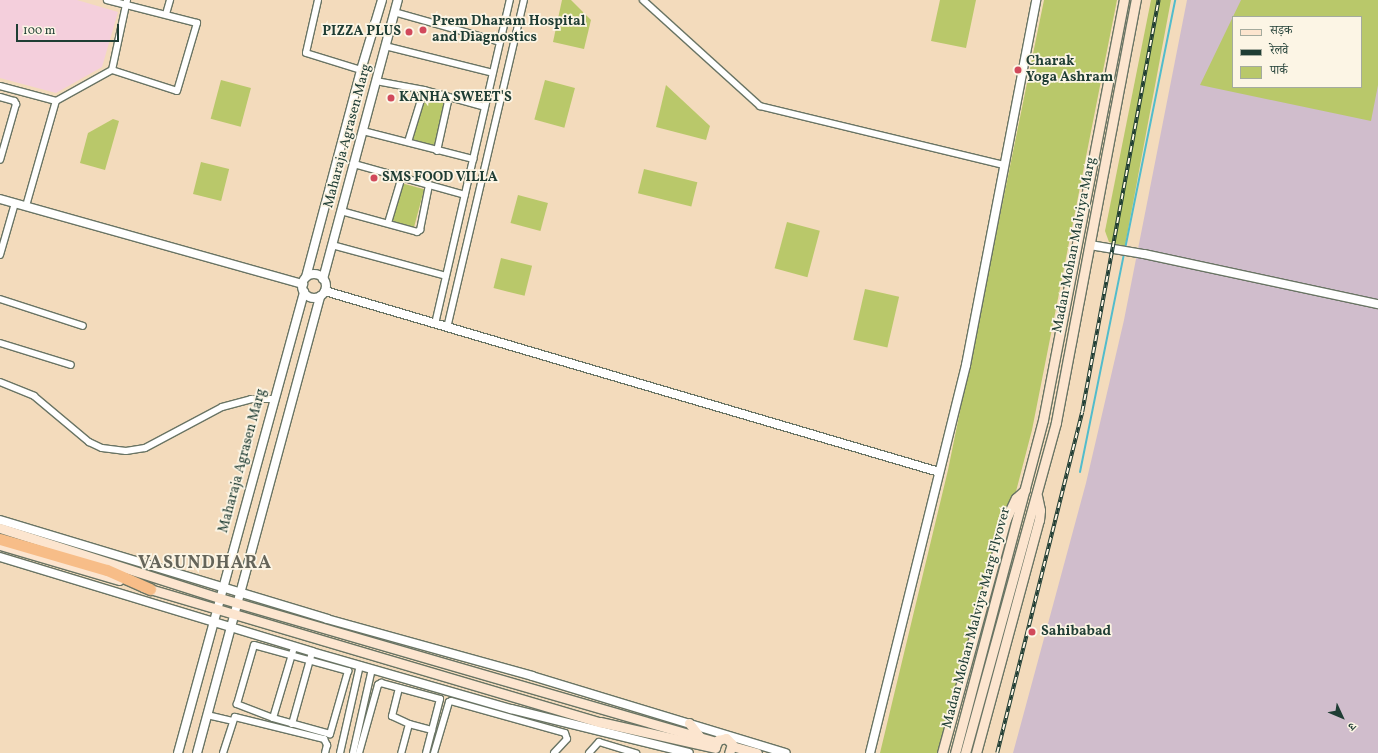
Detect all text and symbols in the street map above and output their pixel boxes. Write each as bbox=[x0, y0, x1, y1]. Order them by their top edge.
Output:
place label: Prem Dharam Hospital and Diagnostics bbox=[432, 14, 585, 46]
scale bar bbox=[18, 16, 121, 42]
legend bbox=[1232, 16, 1362, 88]
text: 100 m bbox=[23, 23, 55, 39]
text: सड़क bbox=[1270, 23, 1293, 39]
place label: PIZZA PLUS bbox=[322, 24, 401, 40]
marker: Prem Dharam Hospital and Diagnostics bbox=[417, 24, 429, 36]
marker: PIZZA PLUS bbox=[404, 27, 414, 37]
text: रेलवे bbox=[1270, 43, 1288, 59]
place label: Charak Yoga Ashram bbox=[1026, 54, 1113, 86]
street label: Maharaja Agrasen Marg bbox=[321, 62, 375, 210]
text: पार्क bbox=[1270, 63, 1288, 79]
marker: Charak Yoga Ashram bbox=[1013, 65, 1023, 75]
place label: KANHA SWEET'S bbox=[399, 90, 512, 106]
marker: KANHA SWEET'S bbox=[386, 93, 396, 103]
street label: Madan Mohan Malviya Marg bbox=[1050, 156, 1100, 334]
place label: SMS FOOD VILLA bbox=[382, 170, 498, 186]
marker: SMS FOOD VILLA bbox=[369, 173, 379, 183]
street label: Maharaja Agrasen Marg bbox=[216, 387, 270, 535]
street label: Madan Mohan Malviya Marg Flyover bbox=[939, 506, 1015, 730]
district label: VASUNDHARA bbox=[138, 553, 272, 575]
place label: Sahibabad bbox=[1041, 624, 1111, 640]
marker: Sahibabad bbox=[1026, 626, 1038, 638]
north arrow bbox=[1322, 697, 1362, 737]
text: उ bbox=[1344, 718, 1358, 733]

